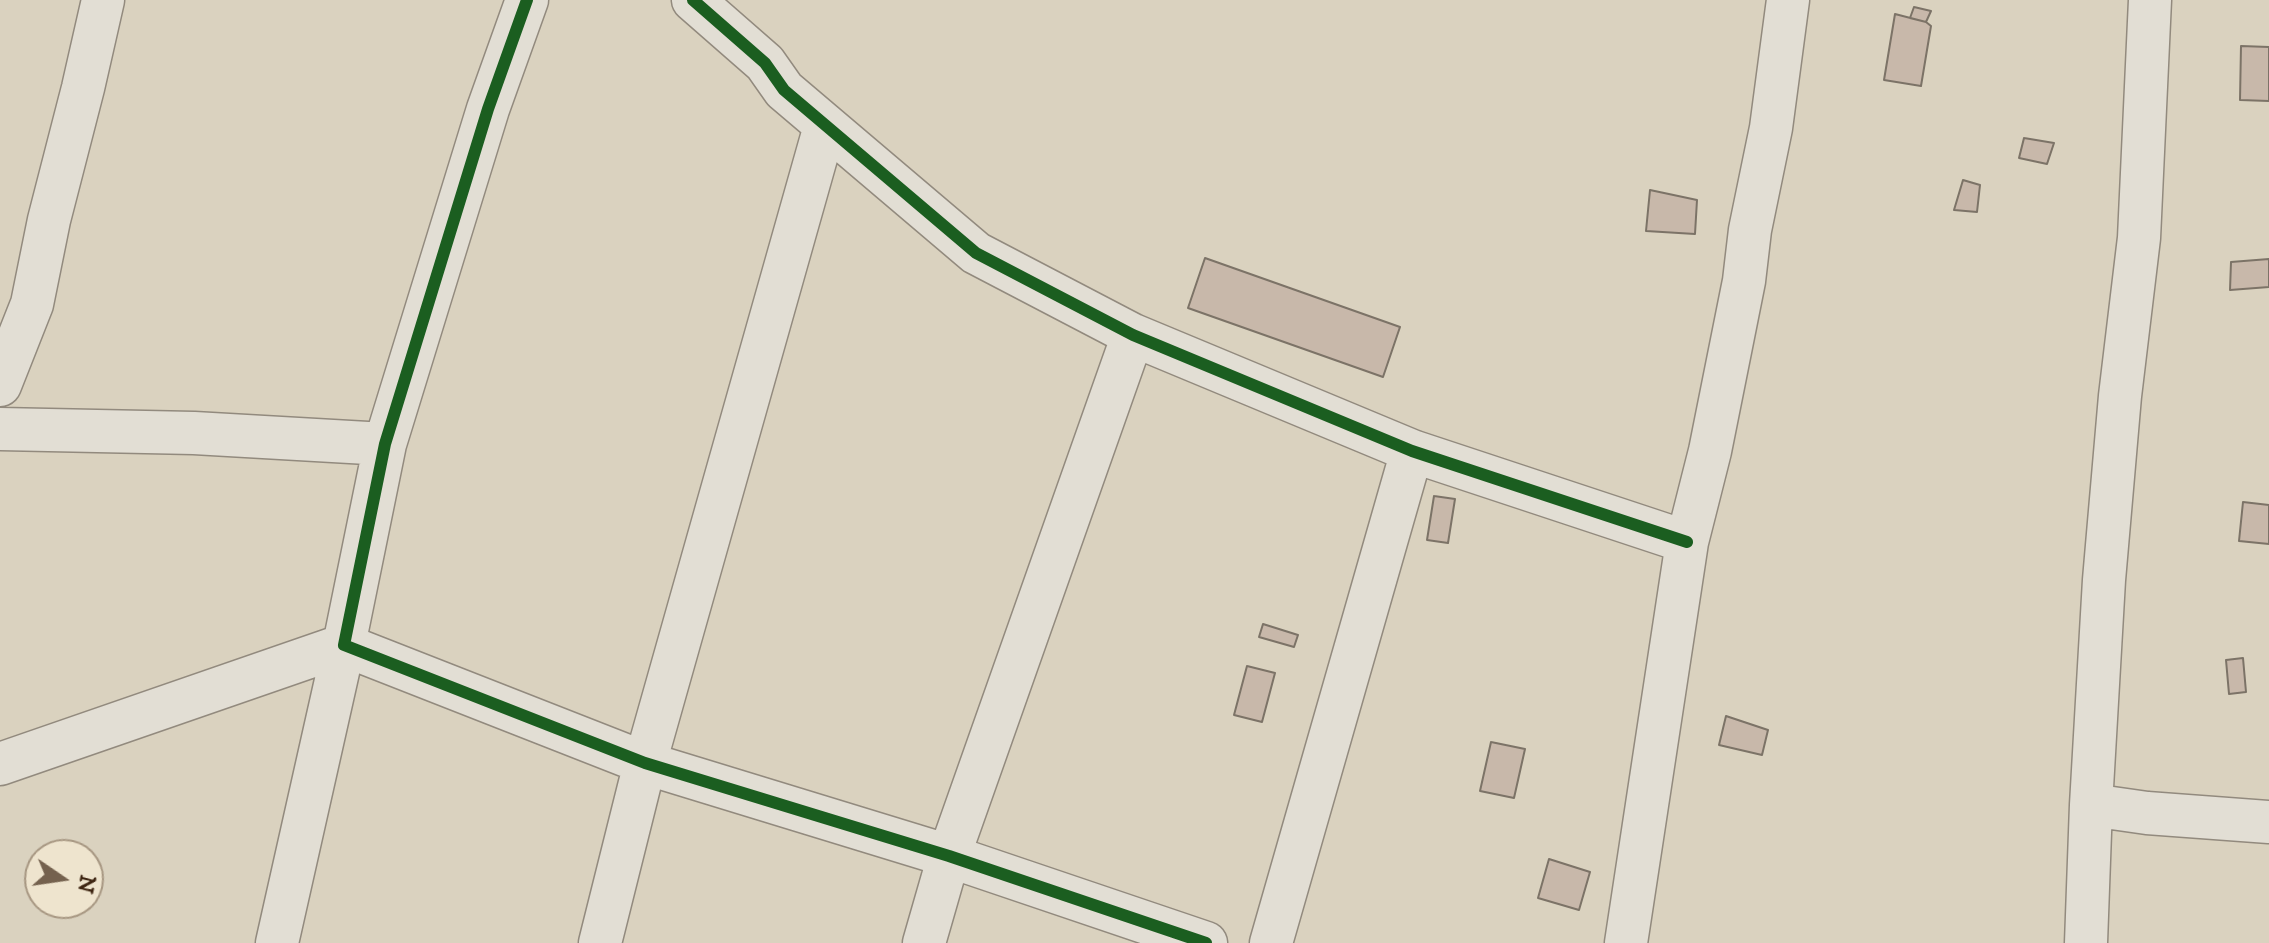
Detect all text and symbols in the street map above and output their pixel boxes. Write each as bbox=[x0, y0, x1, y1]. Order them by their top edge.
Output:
north arrow bbox=[24, 839, 104, 919]
text: N bbox=[71, 872, 101, 896]

